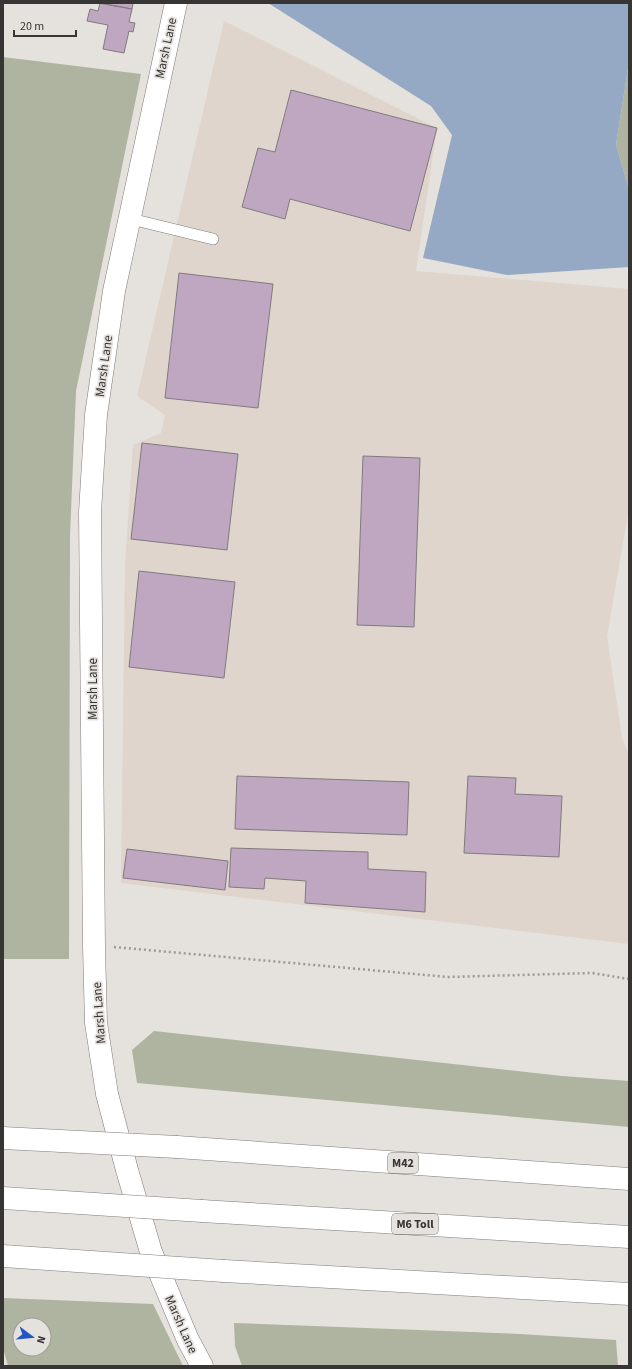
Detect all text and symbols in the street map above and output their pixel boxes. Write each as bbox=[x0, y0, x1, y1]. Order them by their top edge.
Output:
scale bar bbox=[14, 12, 76, 38]
street label: Marsh Lane bbox=[151, 16, 181, 80]
text: 20 m bbox=[20, 18, 44, 35]
street label: Marsh Lane bbox=[91, 334, 117, 398]
street label: Marsh Lane bbox=[84, 658, 102, 720]
street label: Marsh Lane bbox=[88, 981, 110, 1044]
road number: M42 bbox=[388, 1153, 418, 1173]
road number: M6 Toll bbox=[392, 1214, 438, 1234]
street label: Marsh Lane bbox=[160, 1292, 202, 1356]
north arrow bbox=[12, 1317, 52, 1357]
text: N bbox=[33, 1334, 49, 1345]

